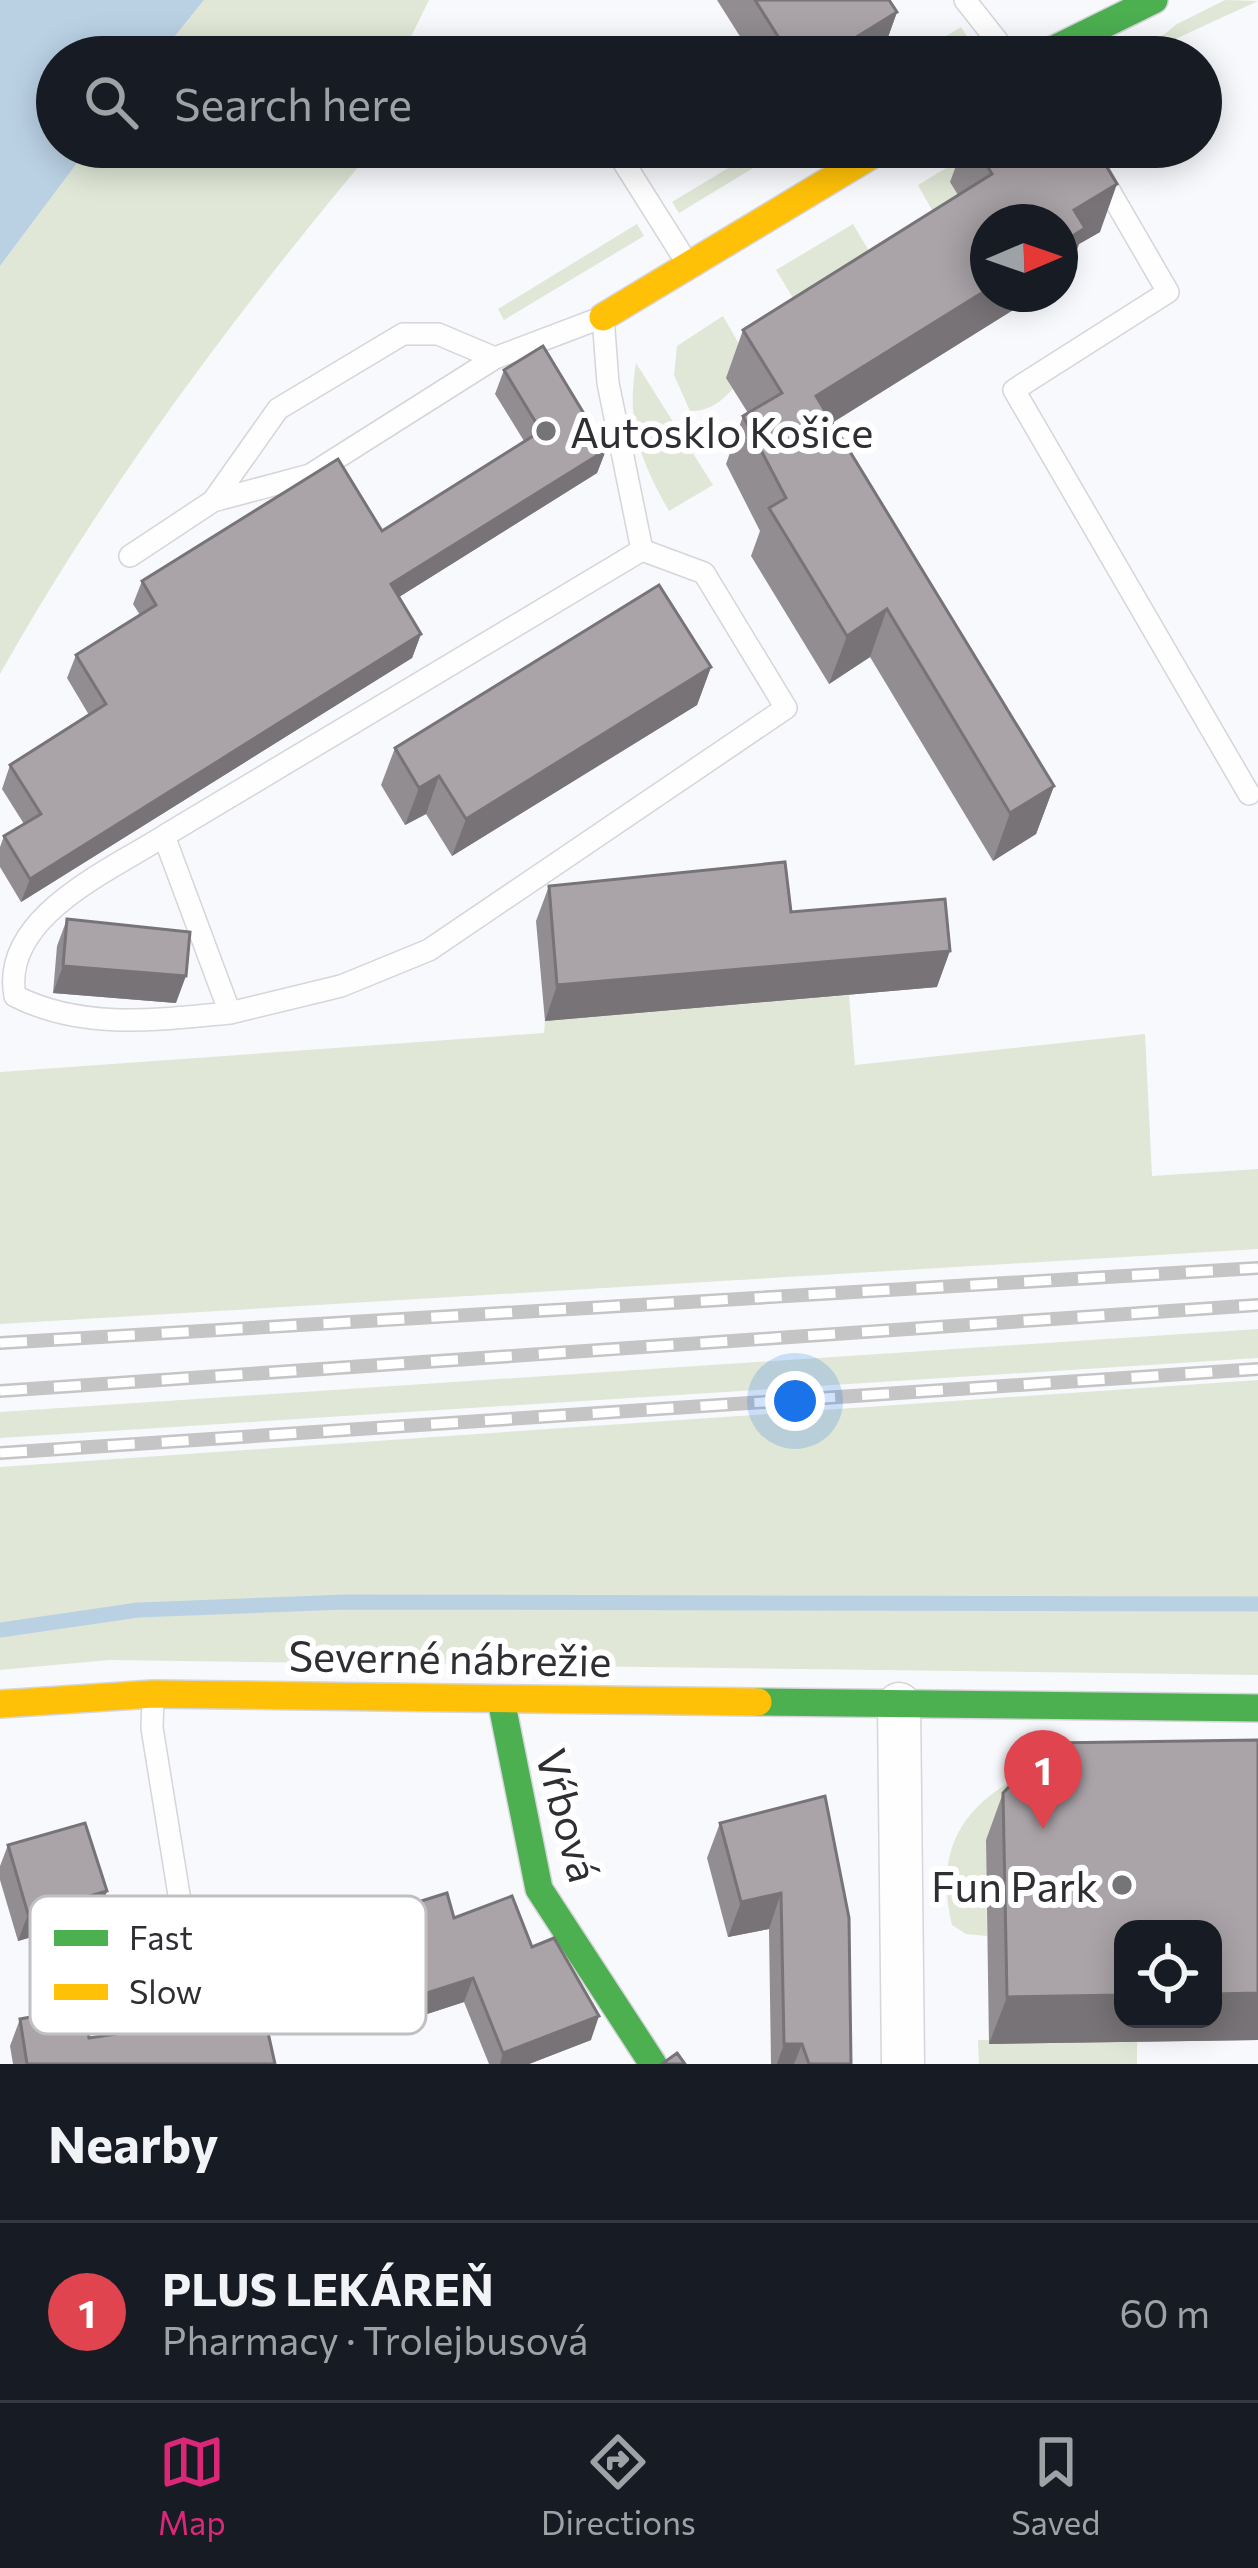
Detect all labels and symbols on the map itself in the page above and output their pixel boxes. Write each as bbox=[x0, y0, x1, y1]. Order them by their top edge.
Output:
north arrow bbox=[970, 204, 1078, 312]
place label: Autosklo Košice bbox=[570, 405, 873, 457]
marker: Autosklo Košice bbox=[533, 418, 559, 444]
your location bbox=[765, 1371, 825, 1431]
street label: Severné nábrežie bbox=[288, 1628, 612, 1686]
pin: 1 bbox=[1004, 1730, 1082, 1829]
street label: Vŕbová bbox=[526, 1743, 612, 1887]
place label: Fun Park bbox=[931, 1859, 1098, 1911]
marker: Fun Park bbox=[1109, 1872, 1135, 1898]
legend bbox=[30, 1896, 426, 2034]
text: Fast bbox=[129, 1916, 193, 1957]
text: Slow bbox=[129, 1970, 202, 2011]

